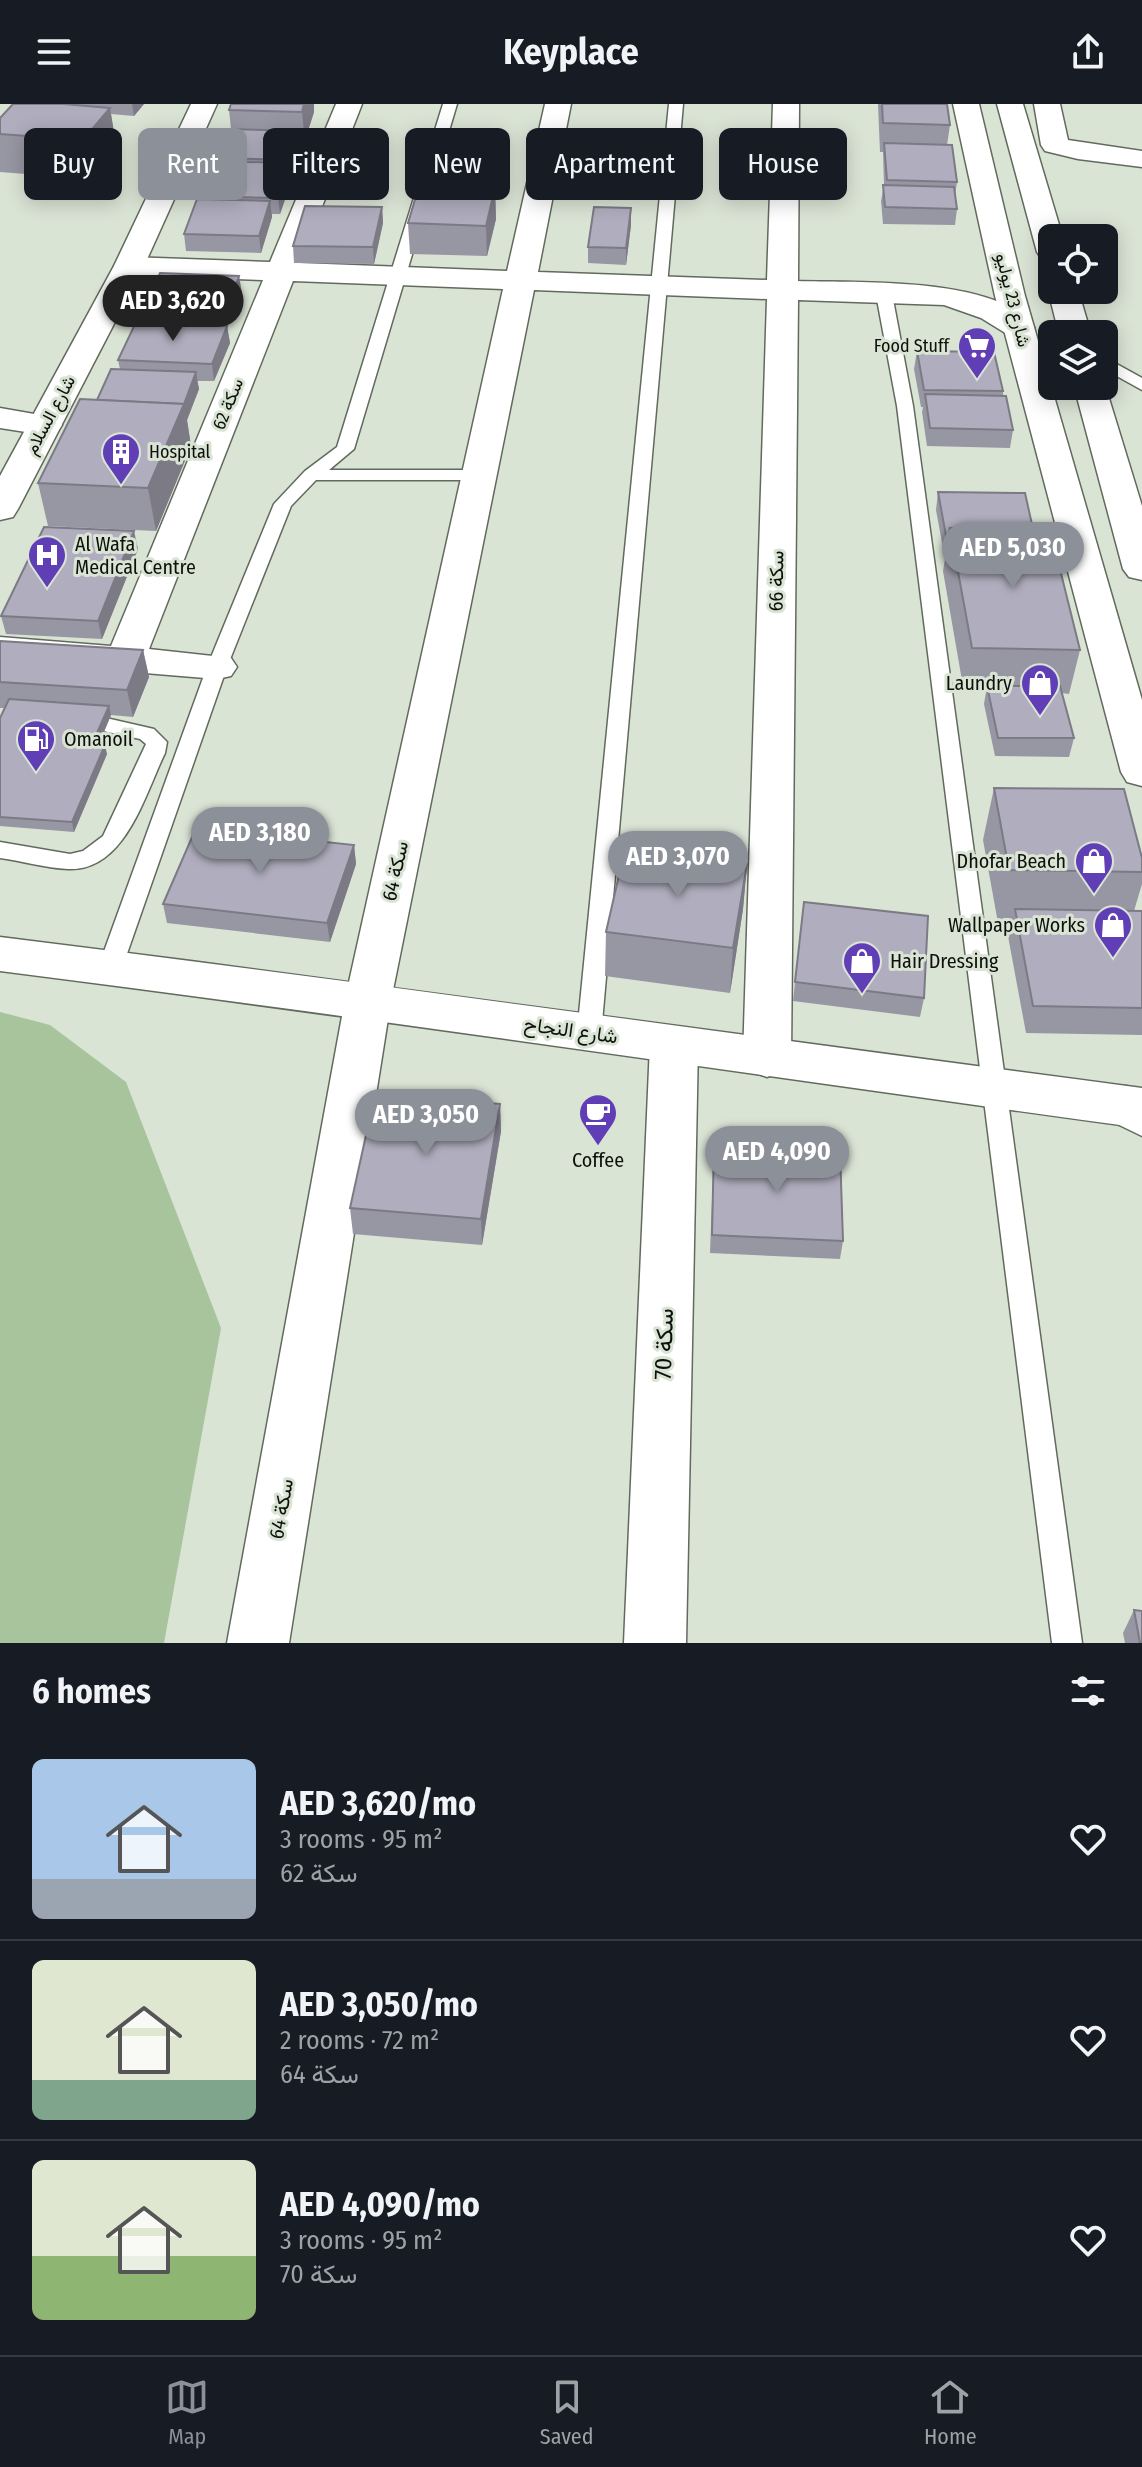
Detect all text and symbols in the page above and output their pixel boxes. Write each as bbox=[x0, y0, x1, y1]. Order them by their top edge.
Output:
icon: menu bbox=[32, 30, 76, 74]
text: Keyplace bbox=[503, 30, 639, 74]
icon: share bbox=[1066, 30, 1110, 74]
chip: Buy bbox=[24, 128, 122, 200]
chip: Rent bbox=[138, 128, 247, 200]
chip: Filters bbox=[263, 128, 389, 200]
chip: New bbox=[405, 128, 510, 200]
chip: Apartment bbox=[526, 128, 703, 200]
chip: House bbox=[719, 128, 847, 200]
map controls bbox=[1038, 224, 1118, 400]
button: locate bbox=[1038, 224, 1118, 304]
street label: شارع 23 يوليو bbox=[990, 251, 1035, 349]
pin: AED 3,620 bbox=[81, 275, 265, 343]
text: AED 3,620 bbox=[121, 285, 225, 316]
button: layers bbox=[1038, 320, 1118, 400]
supermarket icon: Food Stuff bbox=[956, 325, 998, 380]
place label: Food Stuff bbox=[874, 335, 950, 357]
street label: شارع السلام bbox=[20, 372, 81, 459]
street label: سكة 62 bbox=[208, 375, 248, 433]
building icon: Hospital bbox=[100, 431, 142, 486]
place label: Hospital bbox=[149, 441, 211, 463]
pin: AED 5,030 bbox=[921, 522, 1105, 590]
place label: Al Wafa Medical Centre bbox=[75, 532, 196, 579]
text: AED 5,030 bbox=[960, 532, 1066, 563]
hospital icon: Al Wafa Medical Centre bbox=[26, 534, 68, 589]
street label: سكة 66 bbox=[763, 550, 789, 612]
shop icon: Laundry bbox=[1019, 662, 1061, 717]
place label: Laundry bbox=[946, 671, 1012, 695]
fuel station icon: Omanoil bbox=[15, 718, 57, 773]
place label: Omanoil bbox=[64, 727, 133, 751]
pin: AED 3,180 bbox=[168, 807, 352, 875]
text: AED 3,180 bbox=[209, 817, 311, 848]
pin: AED 3,070 bbox=[586, 831, 770, 899]
street label: سكة 64 bbox=[377, 839, 413, 903]
shop icon: Dhofar Beach bbox=[1073, 840, 1115, 895]
text: AED 3,070 bbox=[626, 841, 730, 872]
place label: Dhofar Beach bbox=[957, 849, 1066, 873]
shop icon: Wallpaper Works bbox=[1092, 904, 1134, 959]
place label: Wallpaper Works bbox=[948, 913, 1085, 937]
shop icon: Hair Dressing bbox=[841, 940, 883, 995]
place label: Hair Dressing bbox=[890, 949, 999, 973]
street label: شارع النجاح bbox=[522, 1012, 619, 1050]
pin: AED 3,050 bbox=[334, 1089, 518, 1157]
cafe icon: Coffee bbox=[577, 1092, 619, 1147]
text: AED 3,050 bbox=[373, 1099, 479, 1130]
pin: AED 4,090 bbox=[685, 1126, 869, 1194]
text: AED 4,090 bbox=[723, 1136, 831, 1167]
place label: Coffee bbox=[572, 1148, 624, 1172]
street label: سكة 70 bbox=[649, 1308, 679, 1380]
street label: سكة 64 bbox=[264, 1477, 298, 1541]
icon: filters bbox=[1066, 1669, 1110, 1713]
text: 6 homes bbox=[32, 1671, 151, 1712]
text: AED 3,620/mo bbox=[280, 1783, 476, 1824]
icon: home bbox=[96, 1791, 192, 1887]
icon: heart bbox=[1066, 1817, 1110, 1861]
text: 3 rooms · 95 m² bbox=[280, 1824, 442, 1855]
text: سكة 62 bbox=[280, 1858, 358, 1889]
text: AED 3,050/mo bbox=[280, 1984, 478, 2025]
icon: home bbox=[96, 1992, 192, 2088]
icon: heart bbox=[1066, 2018, 1110, 2062]
text: 2 rooms · 72 m² bbox=[280, 2025, 439, 2056]
text: سكة 64 bbox=[280, 2059, 359, 2090]
text: AED 4,090/mo bbox=[280, 2184, 480, 2225]
icon: home bbox=[96, 2192, 192, 2288]
icon: heart bbox=[1066, 2218, 1110, 2262]
text: 3 rooms · 95 m² bbox=[280, 2225, 442, 2256]
text: سكة 70 bbox=[280, 2259, 357, 2290]
tab: Map bbox=[165, 2375, 209, 2450]
tab: Saved bbox=[540, 2375, 594, 2450]
tab: Home bbox=[924, 2375, 977, 2450]

